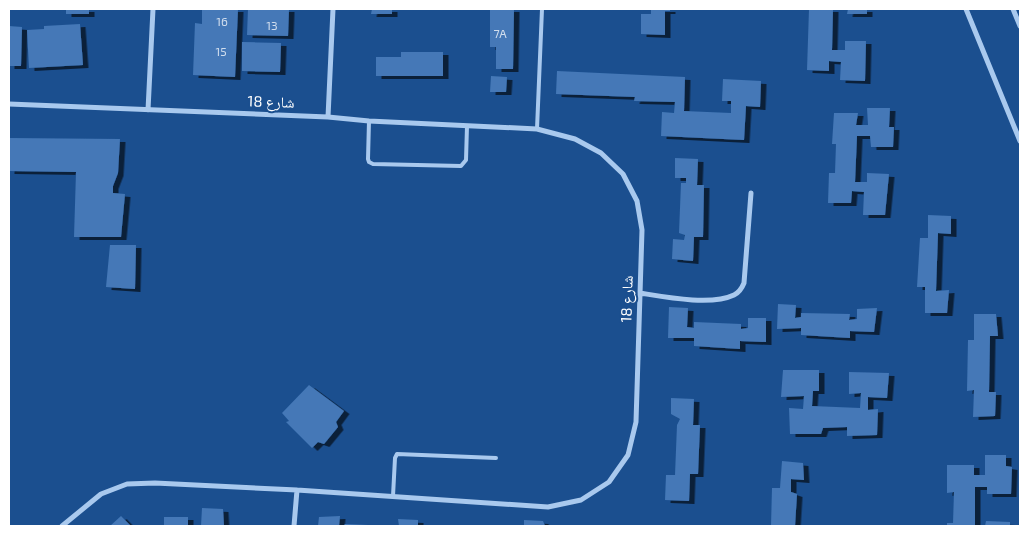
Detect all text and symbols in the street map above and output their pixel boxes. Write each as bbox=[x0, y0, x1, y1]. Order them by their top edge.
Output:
house number: 16 bbox=[216, 14, 228, 28]
house number: 13 bbox=[266, 18, 278, 32]
house number: 7A bbox=[493, 26, 507, 40]
house number: 15 bbox=[215, 44, 227, 58]
street label: شارع 18 bbox=[247, 91, 295, 113]
street label: شارع 18 bbox=[616, 275, 638, 323]

